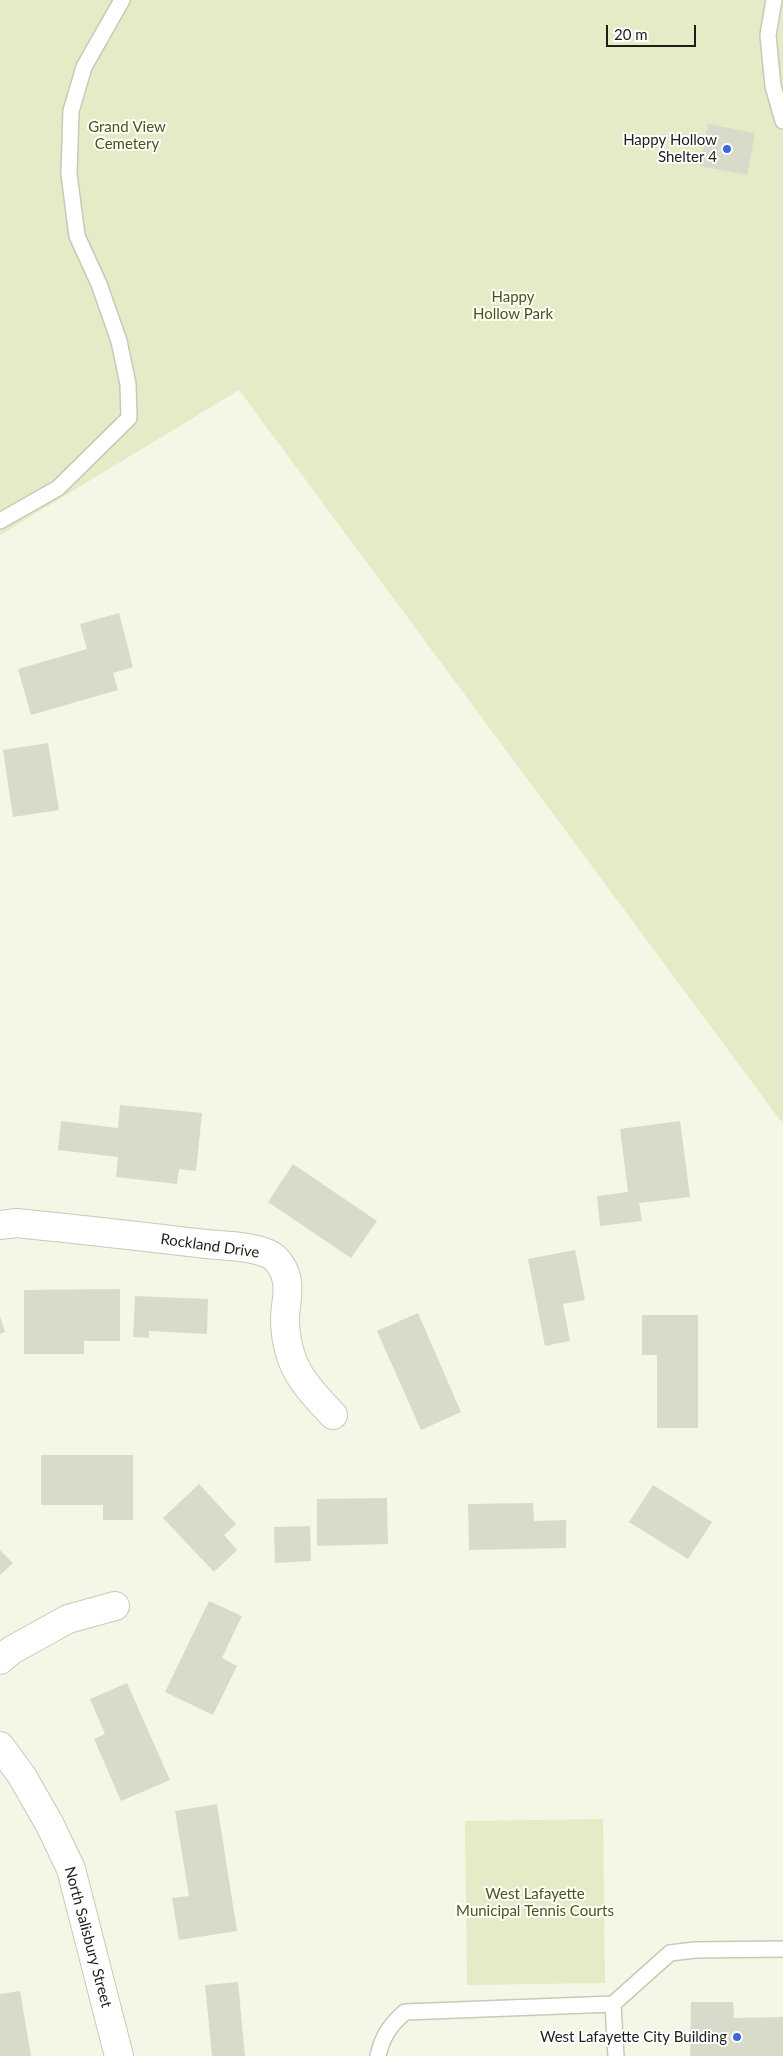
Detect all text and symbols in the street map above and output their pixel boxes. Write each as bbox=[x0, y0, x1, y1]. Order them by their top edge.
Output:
scale bar bbox=[608, 15, 698, 47]
text: 20 m bbox=[614, 25, 648, 43]
park label: Grand View Cemetery bbox=[88, 118, 166, 153]
place label: Happy Hollow Shelter 4 bbox=[623, 131, 717, 166]
marker: Happy Hollow Shelter 4 bbox=[721, 143, 733, 155]
park label: Happy Hollow Park bbox=[473, 288, 553, 323]
street label: Rockland Drive bbox=[159, 1230, 261, 1262]
street label: North Salisbury Street bbox=[61, 1865, 115, 2009]
park label: West Lafayette Municipal Tennis Courts bbox=[456, 1885, 614, 1920]
place label: West Lafayette City Building bbox=[540, 2028, 727, 2046]
marker: West Lafayette City Building bbox=[731, 2031, 743, 2043]

